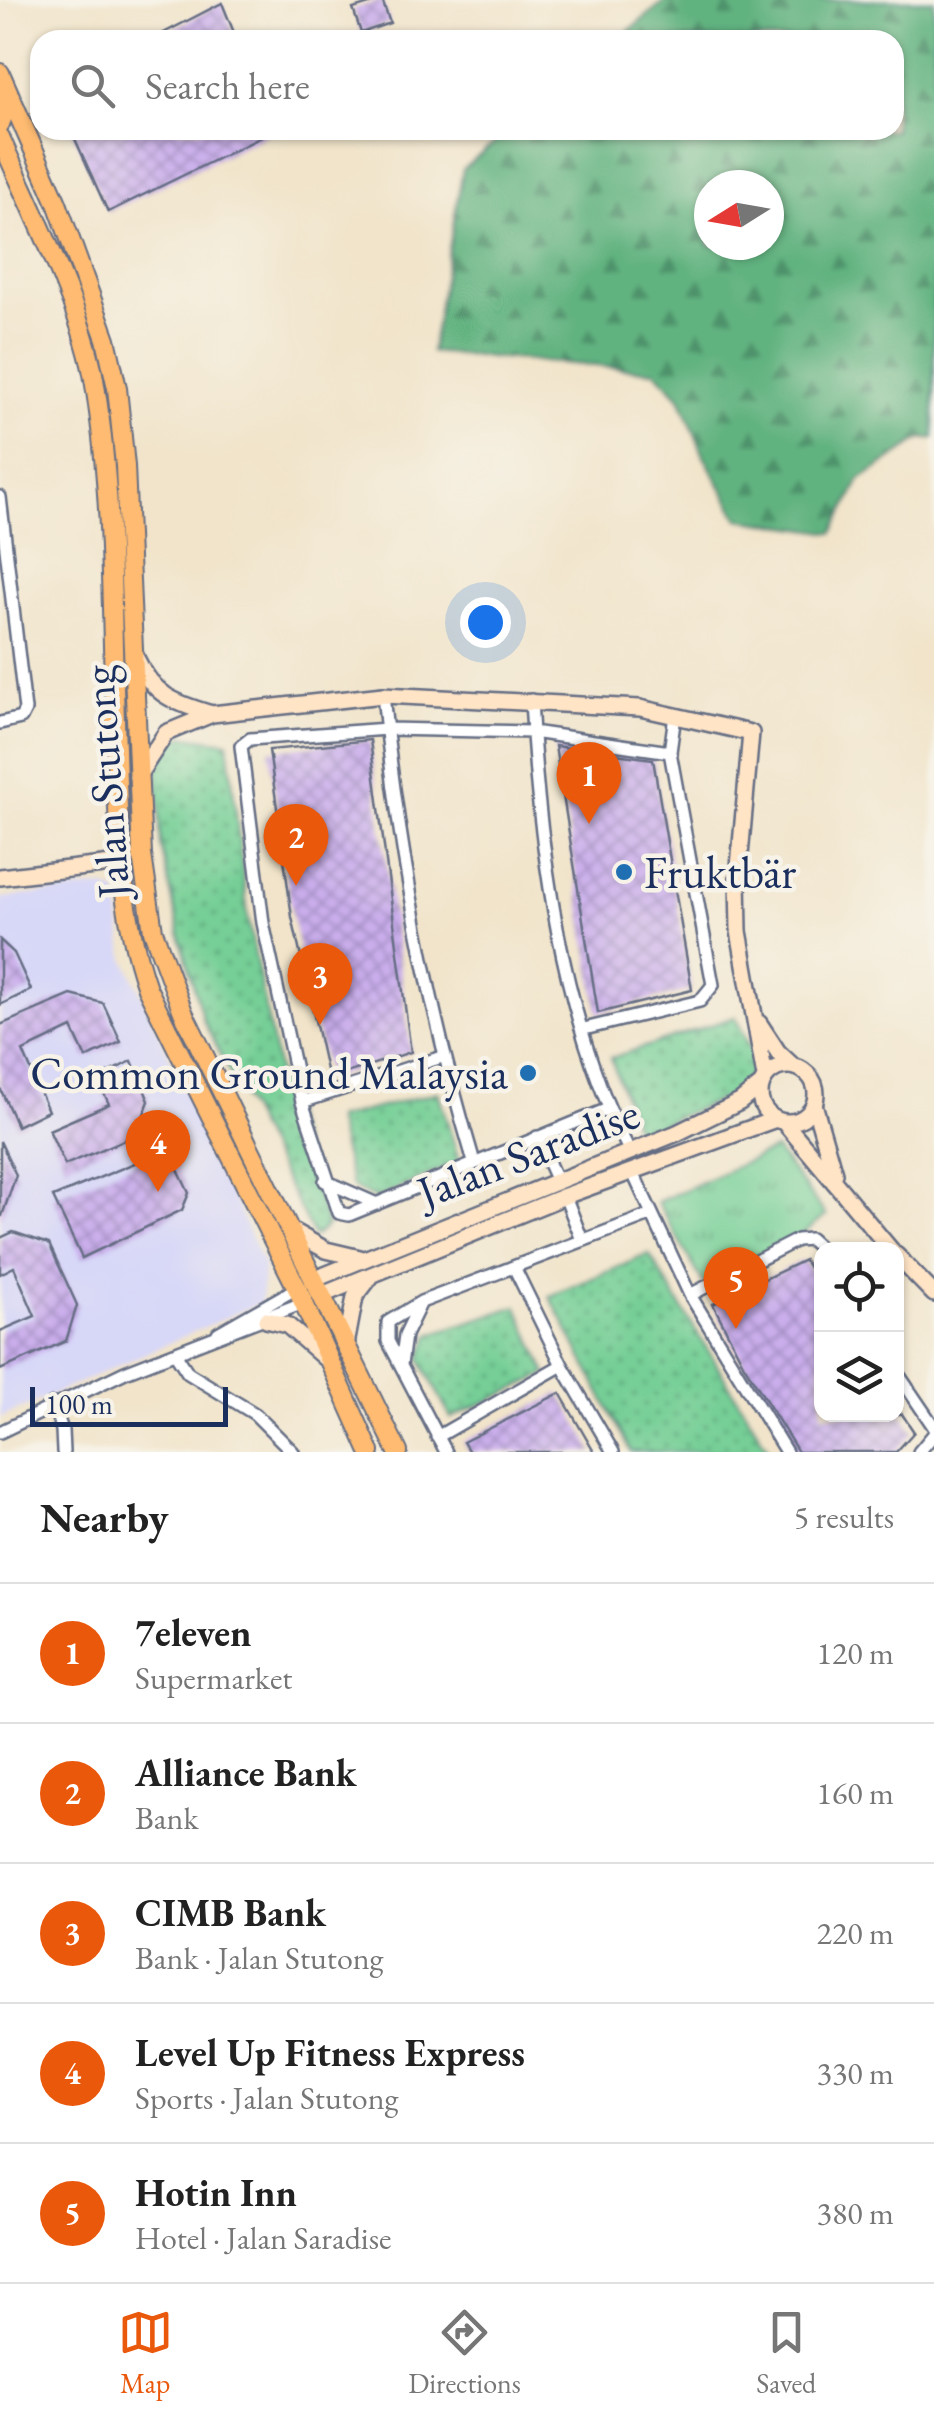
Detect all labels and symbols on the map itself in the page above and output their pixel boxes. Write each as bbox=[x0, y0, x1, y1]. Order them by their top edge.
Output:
north arrow bbox=[694, 170, 784, 260]
your location bbox=[460, 597, 511, 648]
street label: Jalan Stutong bbox=[68, 663, 142, 904]
pin: 1 bbox=[556, 742, 622, 824]
pin: 2 bbox=[264, 804, 328, 886]
place label: Fruktbär bbox=[644, 843, 796, 901]
marker: Fruktbär bbox=[613, 861, 635, 883]
pin: 3 bbox=[288, 942, 352, 1025]
place label: Common Ground Malaysia bbox=[30, 1044, 508, 1102]
marker: Common Ground Malaysia bbox=[517, 1062, 539, 1084]
street label: Jalan Saradise bbox=[405, 1083, 647, 1222]
pin: 4 bbox=[126, 1110, 190, 1192]
pin: 5 bbox=[704, 1246, 768, 1329]
scale bar bbox=[30, 1382, 228, 1426]

